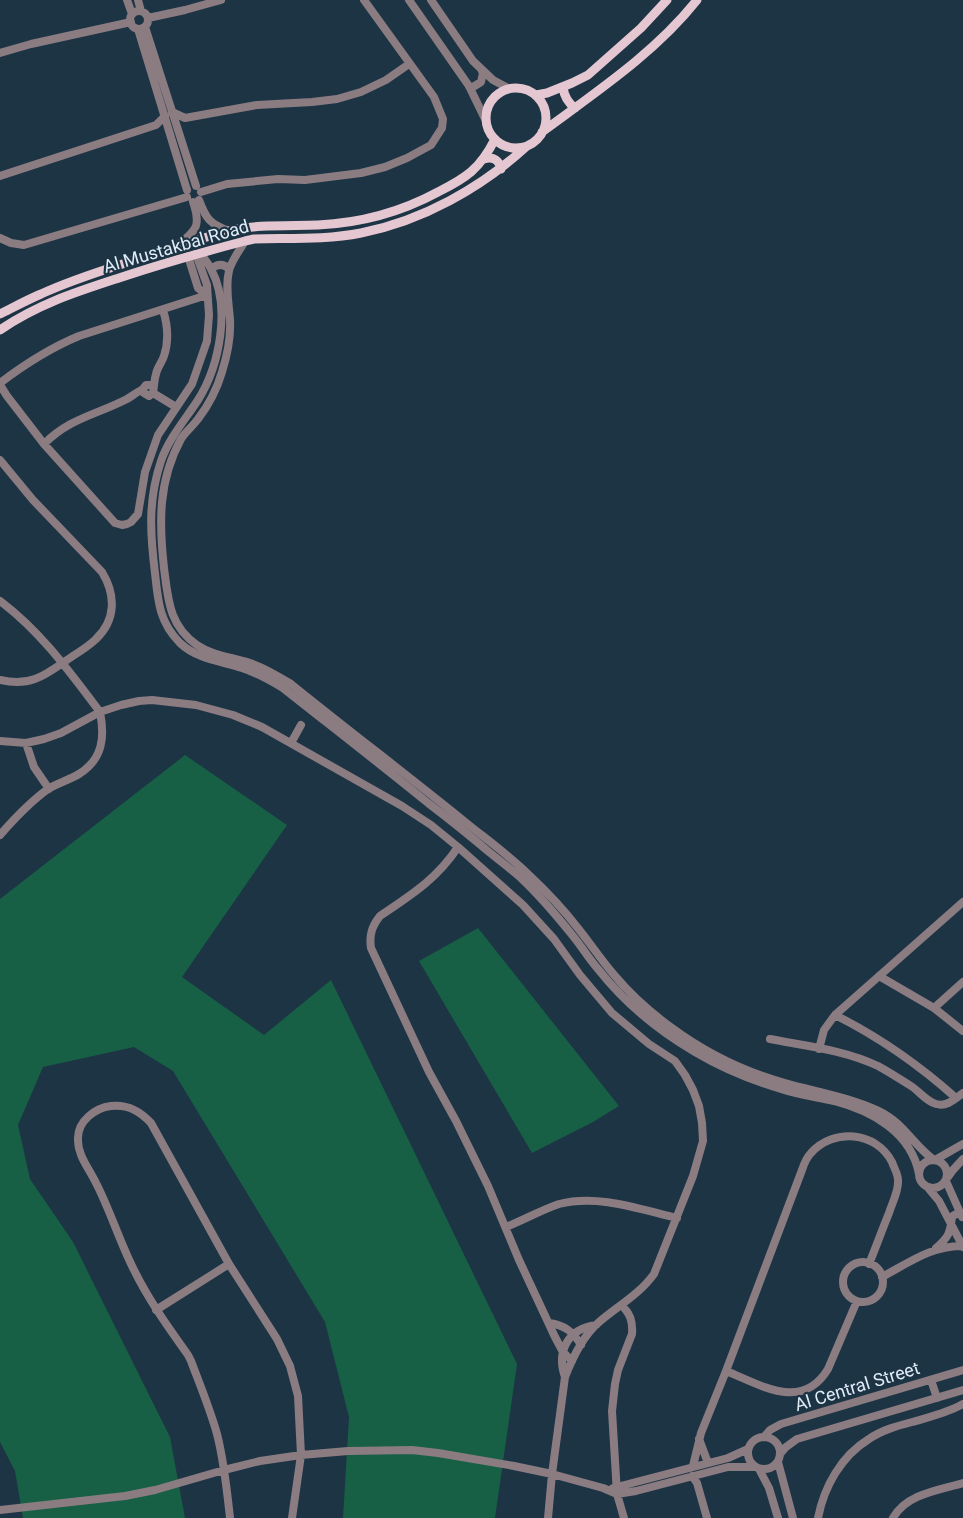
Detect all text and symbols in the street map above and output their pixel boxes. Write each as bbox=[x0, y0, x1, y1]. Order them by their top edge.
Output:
street label: Al Mustakbal Road bbox=[101, 215, 251, 277]
street label: Al Central Street bbox=[792, 1357, 922, 1415]

